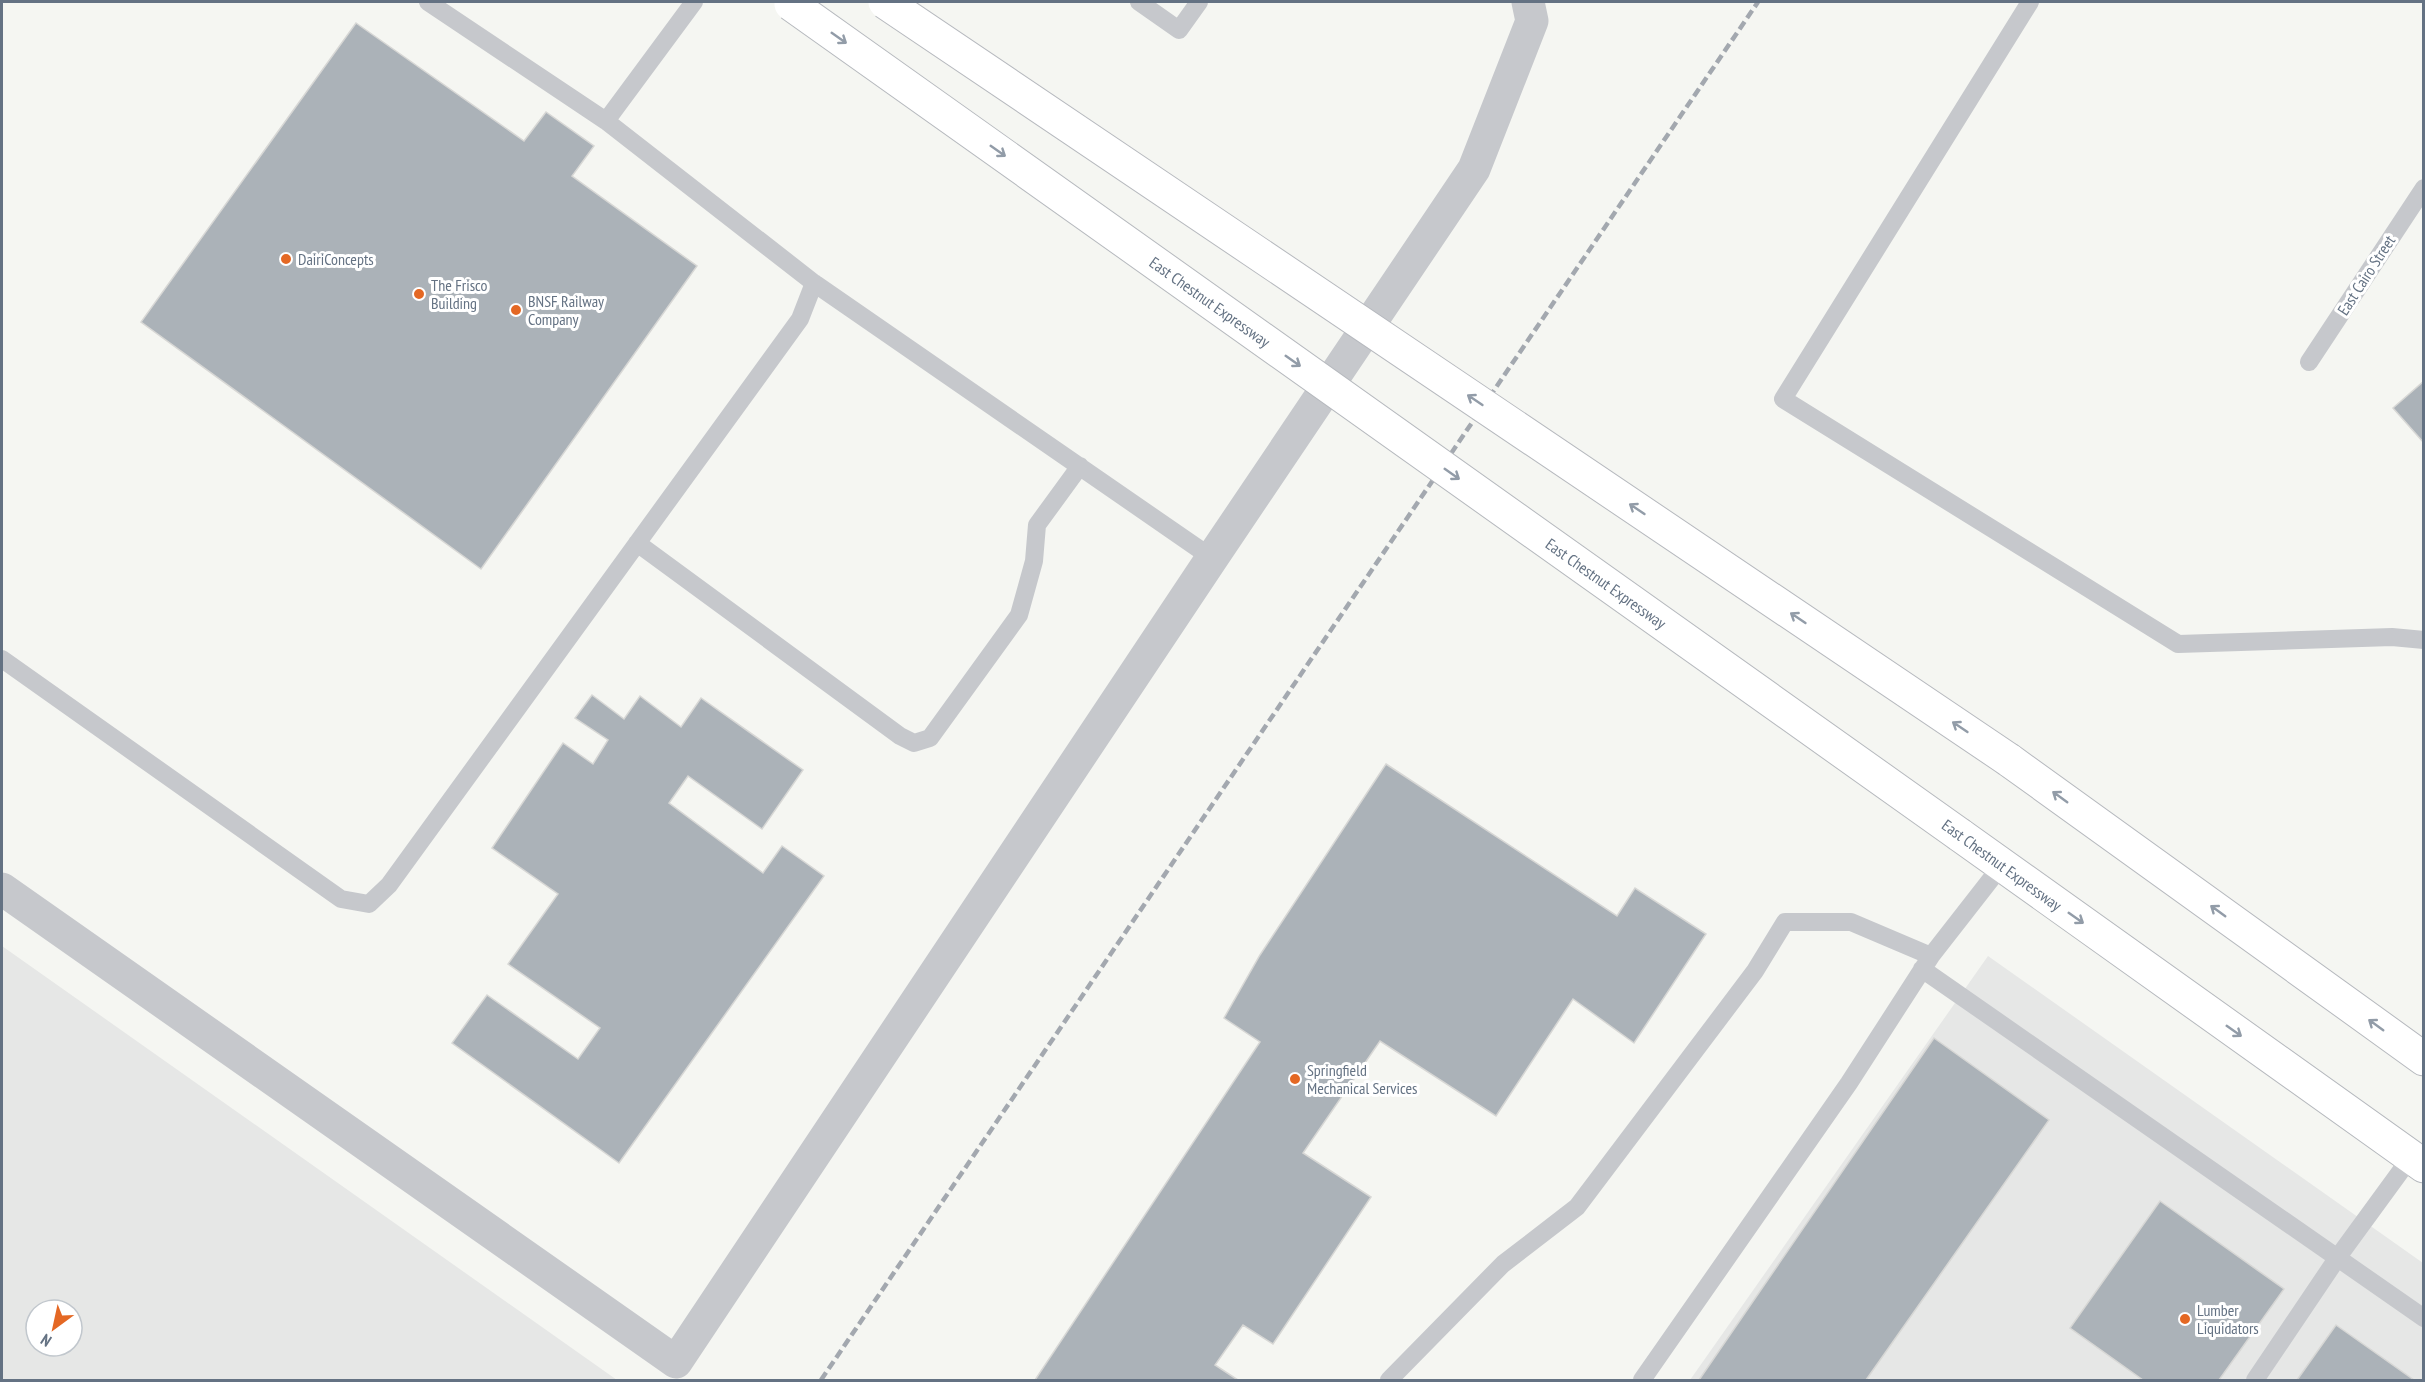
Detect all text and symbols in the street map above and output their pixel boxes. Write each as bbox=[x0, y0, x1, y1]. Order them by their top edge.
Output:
one-way arrow bbox=[830, 32, 846, 44]
one-way arrow bbox=[989, 145, 1005, 157]
street label: East Cairo Street bbox=[2333, 231, 2400, 319]
place label: DairiConcepts bbox=[298, 249, 374, 269]
marker: DairiConcepts bbox=[279, 252, 293, 266]
street label: East Chestnut Expressway bbox=[1146, 252, 1274, 351]
place label: The Frisco Building bbox=[431, 275, 487, 313]
marker: The Frisco Building bbox=[412, 287, 426, 301]
place label: BNSF Railway Company bbox=[528, 291, 604, 329]
marker: BNSF Railway Company bbox=[509, 303, 523, 317]
one-way arrow bbox=[1285, 355, 1301, 367]
one-way arrow bbox=[1467, 394, 1484, 406]
one-way arrow bbox=[1444, 468, 1460, 480]
one-way arrow bbox=[1629, 503, 1646, 515]
street label: East Chestnut Expressway bbox=[1542, 534, 1670, 633]
one-way arrow bbox=[1791, 612, 1807, 624]
one-way arrow bbox=[1952, 721, 1969, 733]
one-way arrow bbox=[2052, 790, 2068, 803]
street label: East Chestnut Expressway bbox=[1938, 815, 2066, 915]
one-way arrow bbox=[2210, 904, 2226, 917]
one-way arrow bbox=[2067, 912, 2083, 924]
one-way arrow bbox=[2369, 1018, 2385, 1031]
one-way arrow bbox=[2226, 1025, 2242, 1037]
place label: Springfield Mechanical Services bbox=[1307, 1060, 1417, 1098]
marker: Springfield Mechanical Services bbox=[1288, 1072, 1302, 1086]
north arrow bbox=[24, 1298, 84, 1358]
place label: Lumber Liquidators bbox=[2197, 1300, 2259, 1338]
marker: Lumber Liquidators bbox=[2178, 1312, 2192, 1326]
text: N bbox=[37, 1330, 55, 1351]

